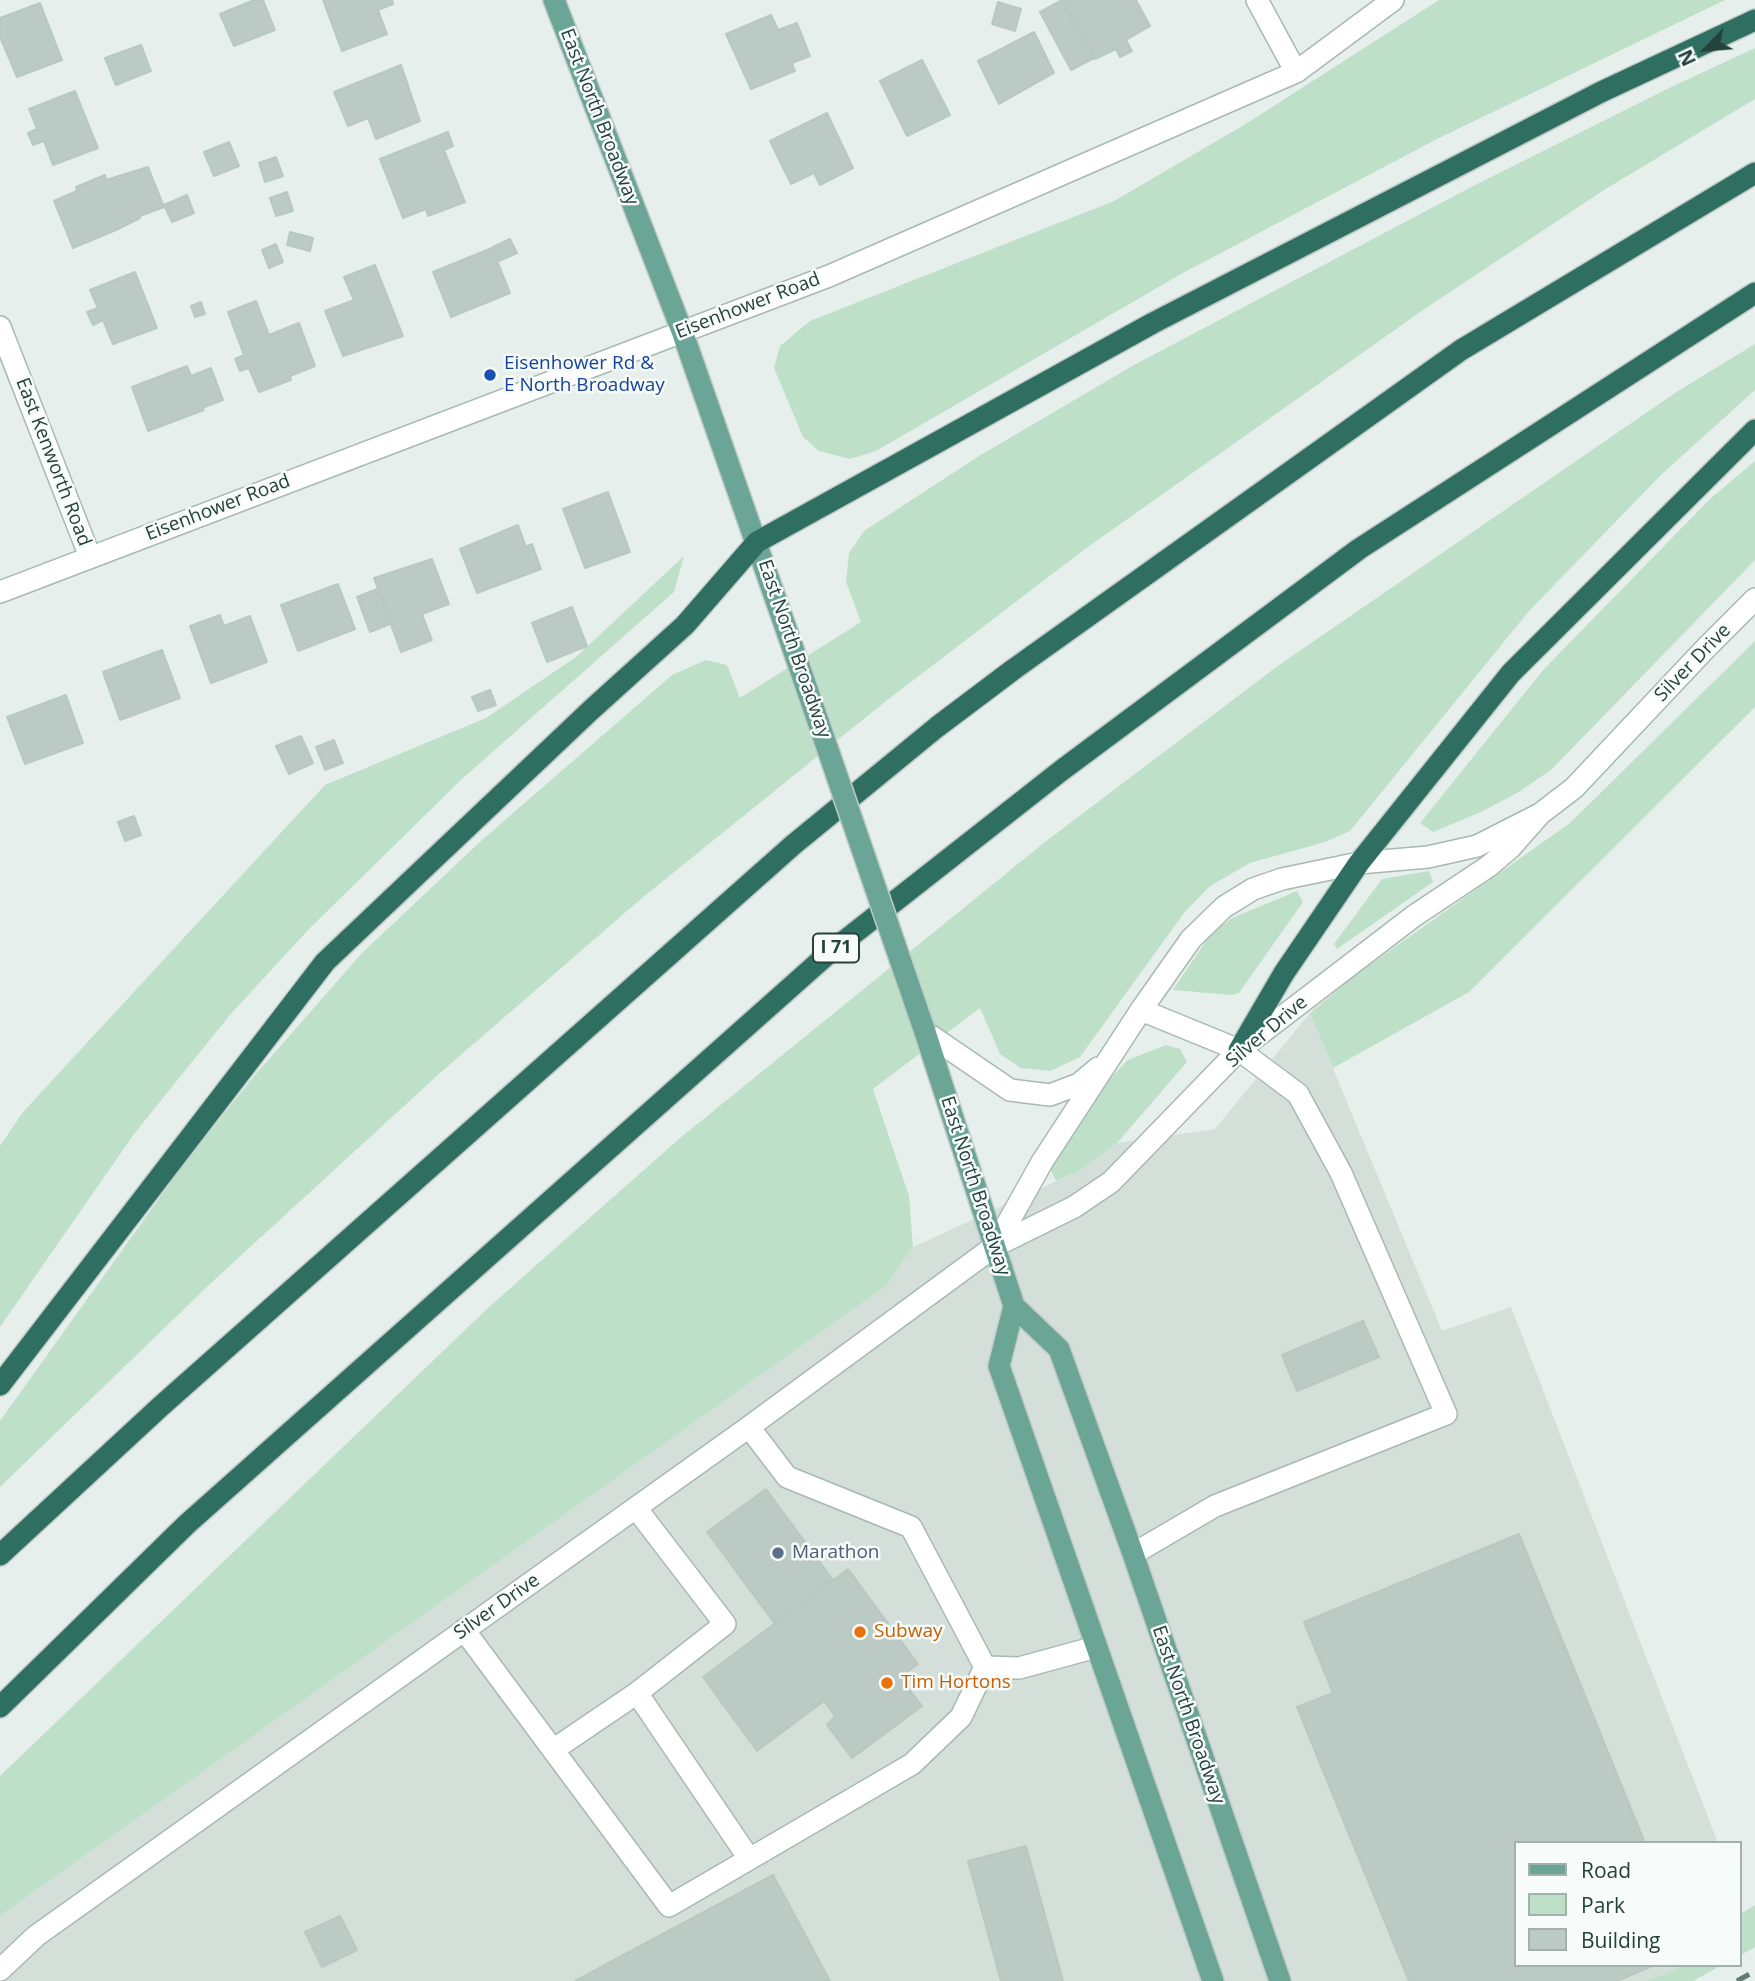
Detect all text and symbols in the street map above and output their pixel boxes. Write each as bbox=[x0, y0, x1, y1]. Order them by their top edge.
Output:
north arrow bbox=[1671, 14, 1741, 84]
street label: East North Broadway bbox=[555, 26, 643, 208]
text: N bbox=[1672, 45, 1702, 70]
street label: Eisenhower Road bbox=[672, 268, 824, 344]
place label: Eisenhower Rd & E North Broadway bbox=[504, 353, 665, 397]
marker: Eisenhower Rd & E North Broadway bbox=[482, 367, 498, 383]
street label: East Kenworth Road bbox=[10, 375, 96, 549]
street label: Eisenhower Road bbox=[142, 470, 294, 546]
street label: East North Broadway bbox=[753, 557, 835, 741]
street label: Silver Drive bbox=[1650, 619, 1736, 707]
road number: I 71 bbox=[813, 933, 859, 962]
street label: Silver Drive bbox=[1222, 991, 1312, 1073]
street label: East North Broadway bbox=[935, 1093, 1015, 1279]
place label: Marathon bbox=[792, 1542, 879, 1564]
marker: Marathon bbox=[770, 1545, 786, 1561]
street label: Silver Drive bbox=[450, 1569, 544, 1645]
place label: Subway bbox=[874, 1621, 942, 1643]
street label: East North Broadway bbox=[1147, 1623, 1229, 1807]
marker: Subway bbox=[852, 1624, 868, 1640]
place label: Tim Hortons bbox=[901, 1672, 1011, 1694]
marker: Tim Hortons bbox=[879, 1675, 895, 1691]
legend bbox=[1514, 1841, 1741, 1967]
text: Road bbox=[1581, 1856, 1631, 1884]
text: Park bbox=[1581, 1891, 1625, 1919]
text: Building bbox=[1581, 1926, 1660, 1954]

